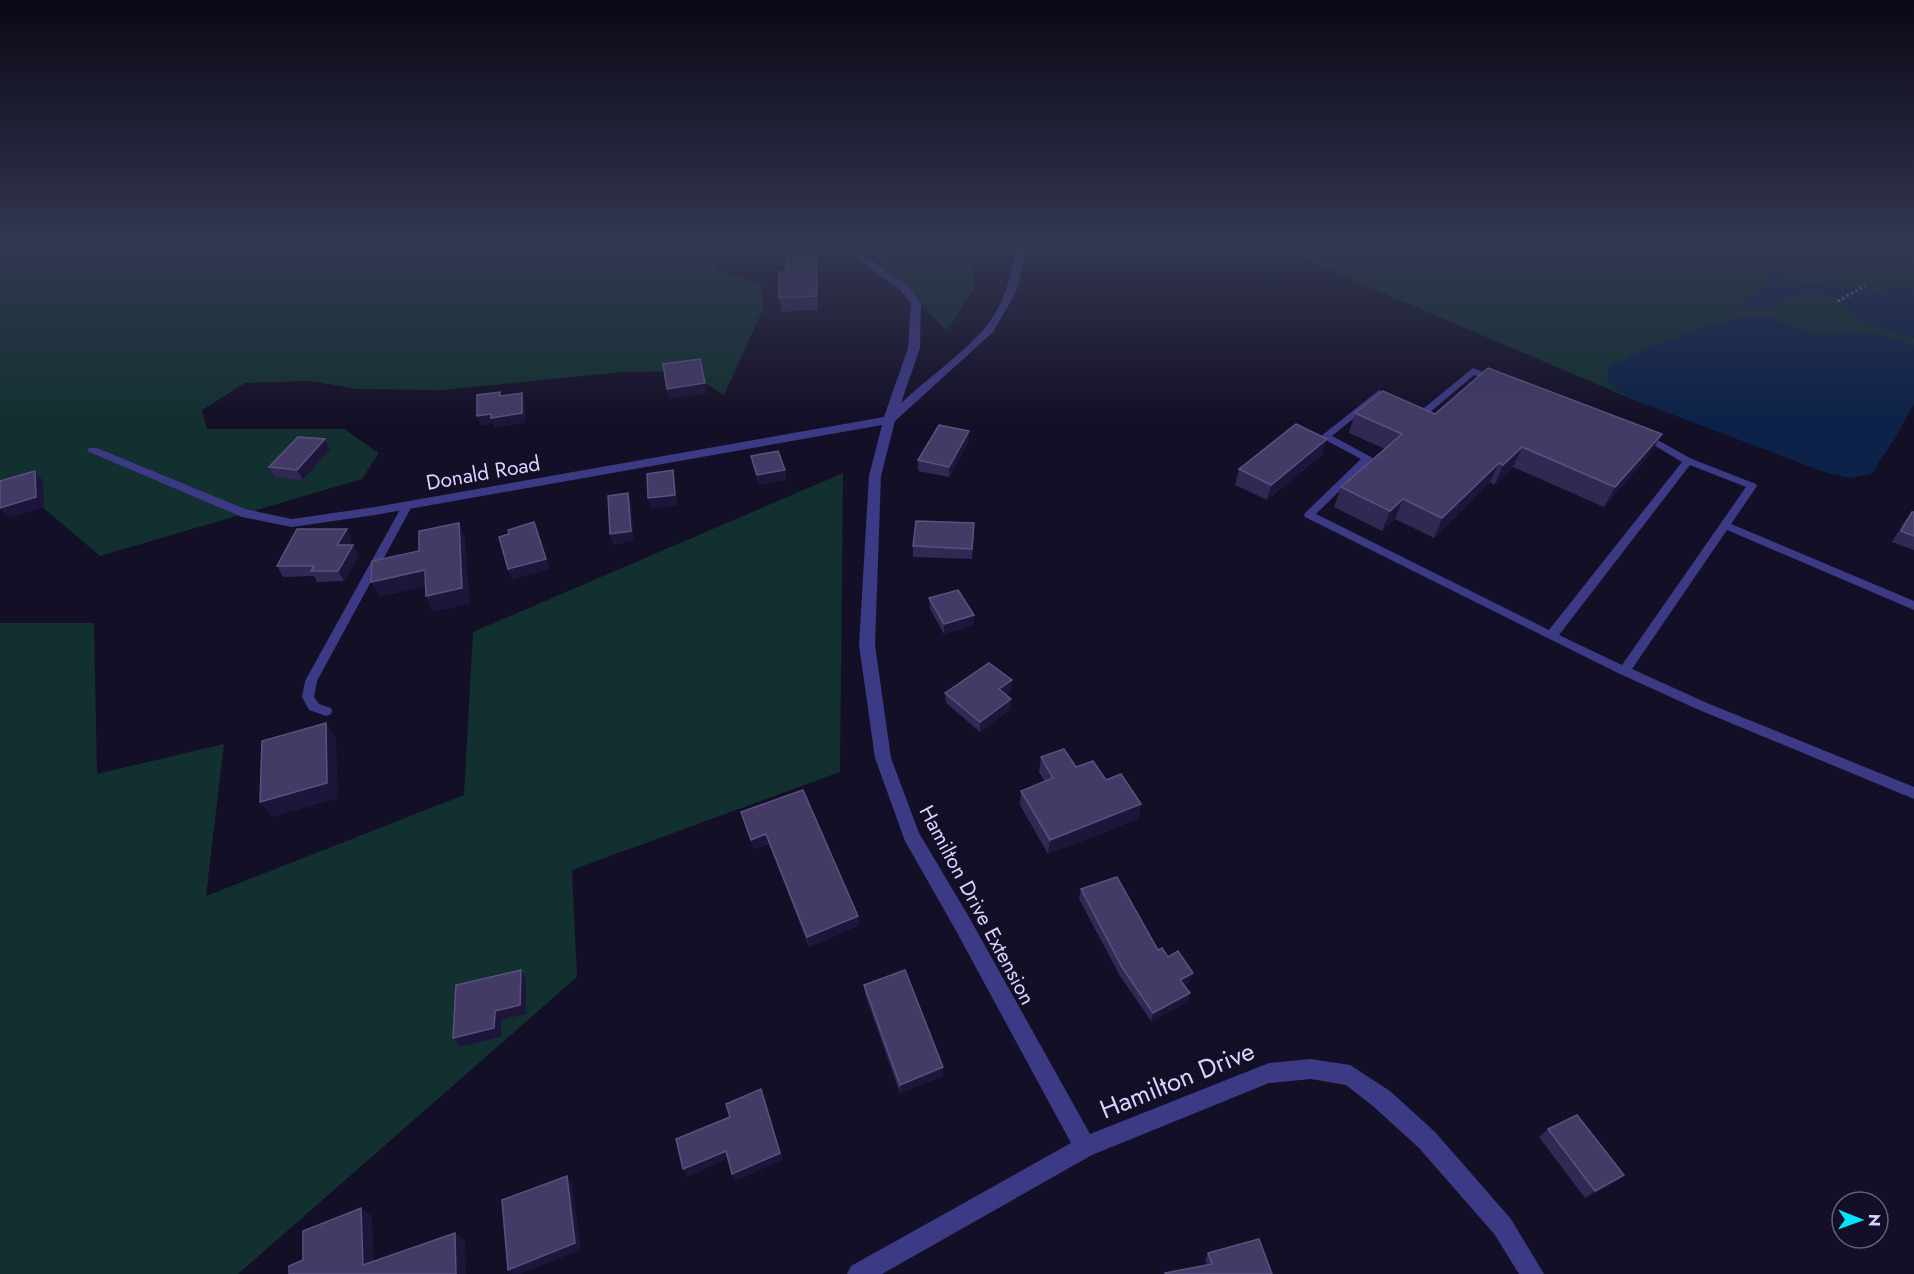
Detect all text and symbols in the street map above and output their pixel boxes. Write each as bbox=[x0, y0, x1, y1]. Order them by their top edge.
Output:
street label: Donald Road bbox=[424, 448, 542, 498]
street label: Hamilton Drive Extension bbox=[912, 800, 1042, 1010]
street label: Hamilton Drive bbox=[1094, 1032, 1260, 1128]
north arrow bbox=[1830, 1190, 1890, 1250]
text: N bbox=[1863, 1214, 1886, 1227]

